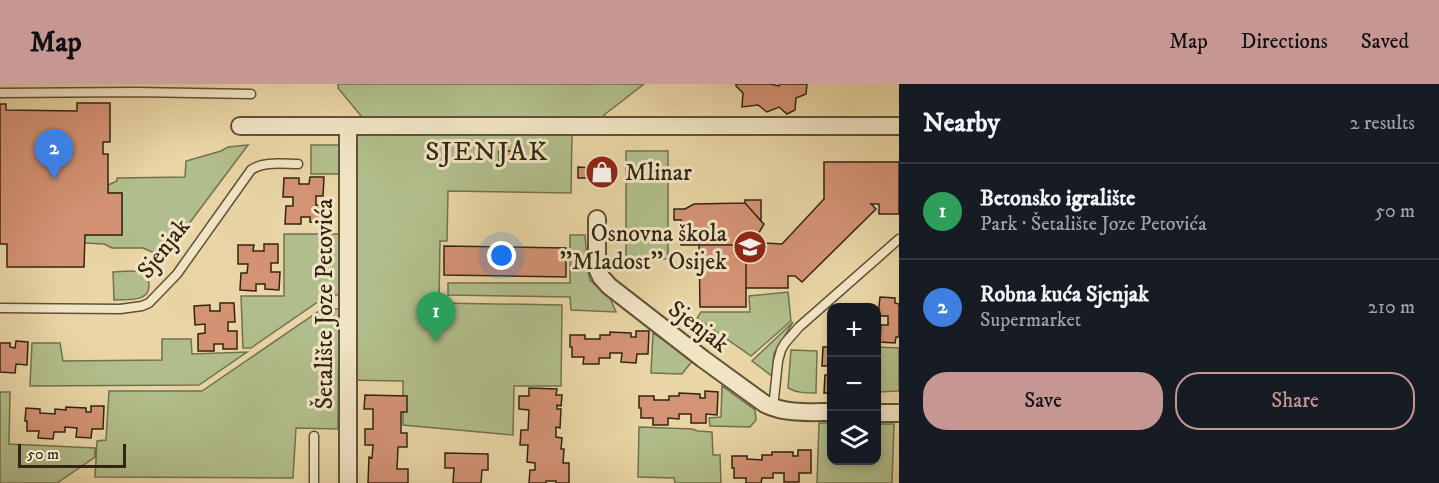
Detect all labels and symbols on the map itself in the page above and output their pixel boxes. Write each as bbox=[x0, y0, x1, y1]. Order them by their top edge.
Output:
pin: 2 bbox=[34, 130, 74, 179]
district label: SJENJAK bbox=[425, 135, 549, 169]
shop icon: Mlinar bbox=[584, 154, 620, 190]
place label: Mlinar bbox=[625, 158, 692, 188]
street label: Šetalište Joze Petovića bbox=[309, 198, 340, 410]
street label: Sjenjak bbox=[131, 212, 197, 285]
place label: Osnovna škola ''Mladost'' Osijek bbox=[560, 219, 728, 277]
school or university icon: Osnovna škola ''Mladost'' Osijek bbox=[732, 229, 768, 265]
your location bbox=[487, 241, 516, 270]
pin: 1 bbox=[416, 292, 456, 342]
street label: Sjenjak bbox=[662, 294, 735, 360]
scale bar bbox=[18, 441, 126, 468]

